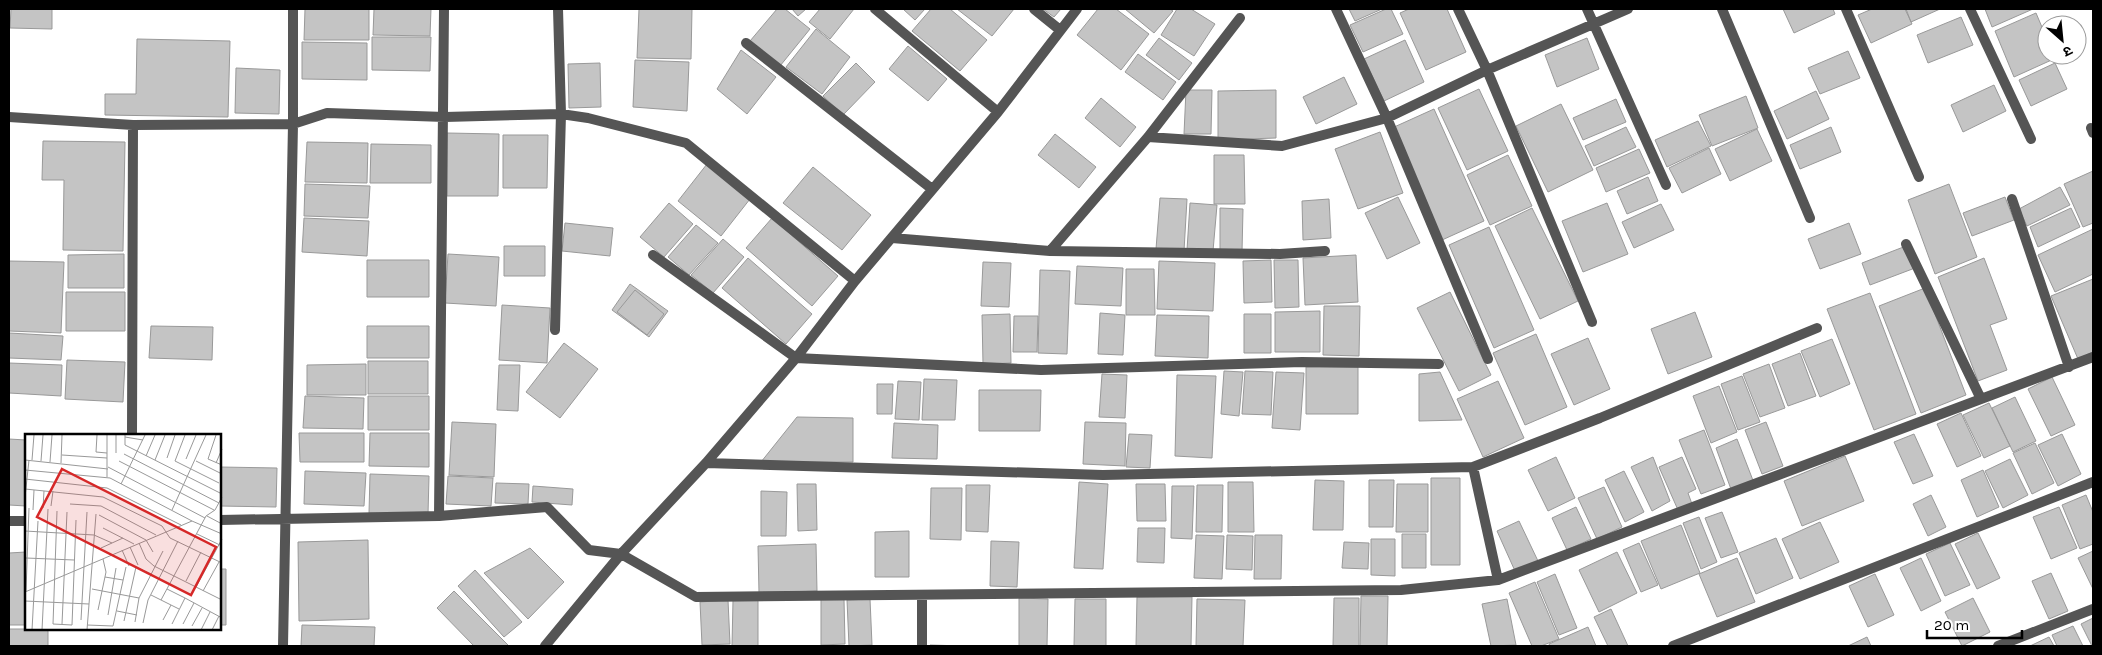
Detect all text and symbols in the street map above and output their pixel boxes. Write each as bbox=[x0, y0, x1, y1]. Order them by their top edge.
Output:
north arrow bbox=[2037, 15, 2087, 65]
text: उ bbox=[2059, 42, 2075, 61]
inset map bbox=[25, 434, 221, 630]
scale bar bbox=[1927, 608, 2022, 640]
text: 20 m bbox=[1934, 616, 1969, 634]

